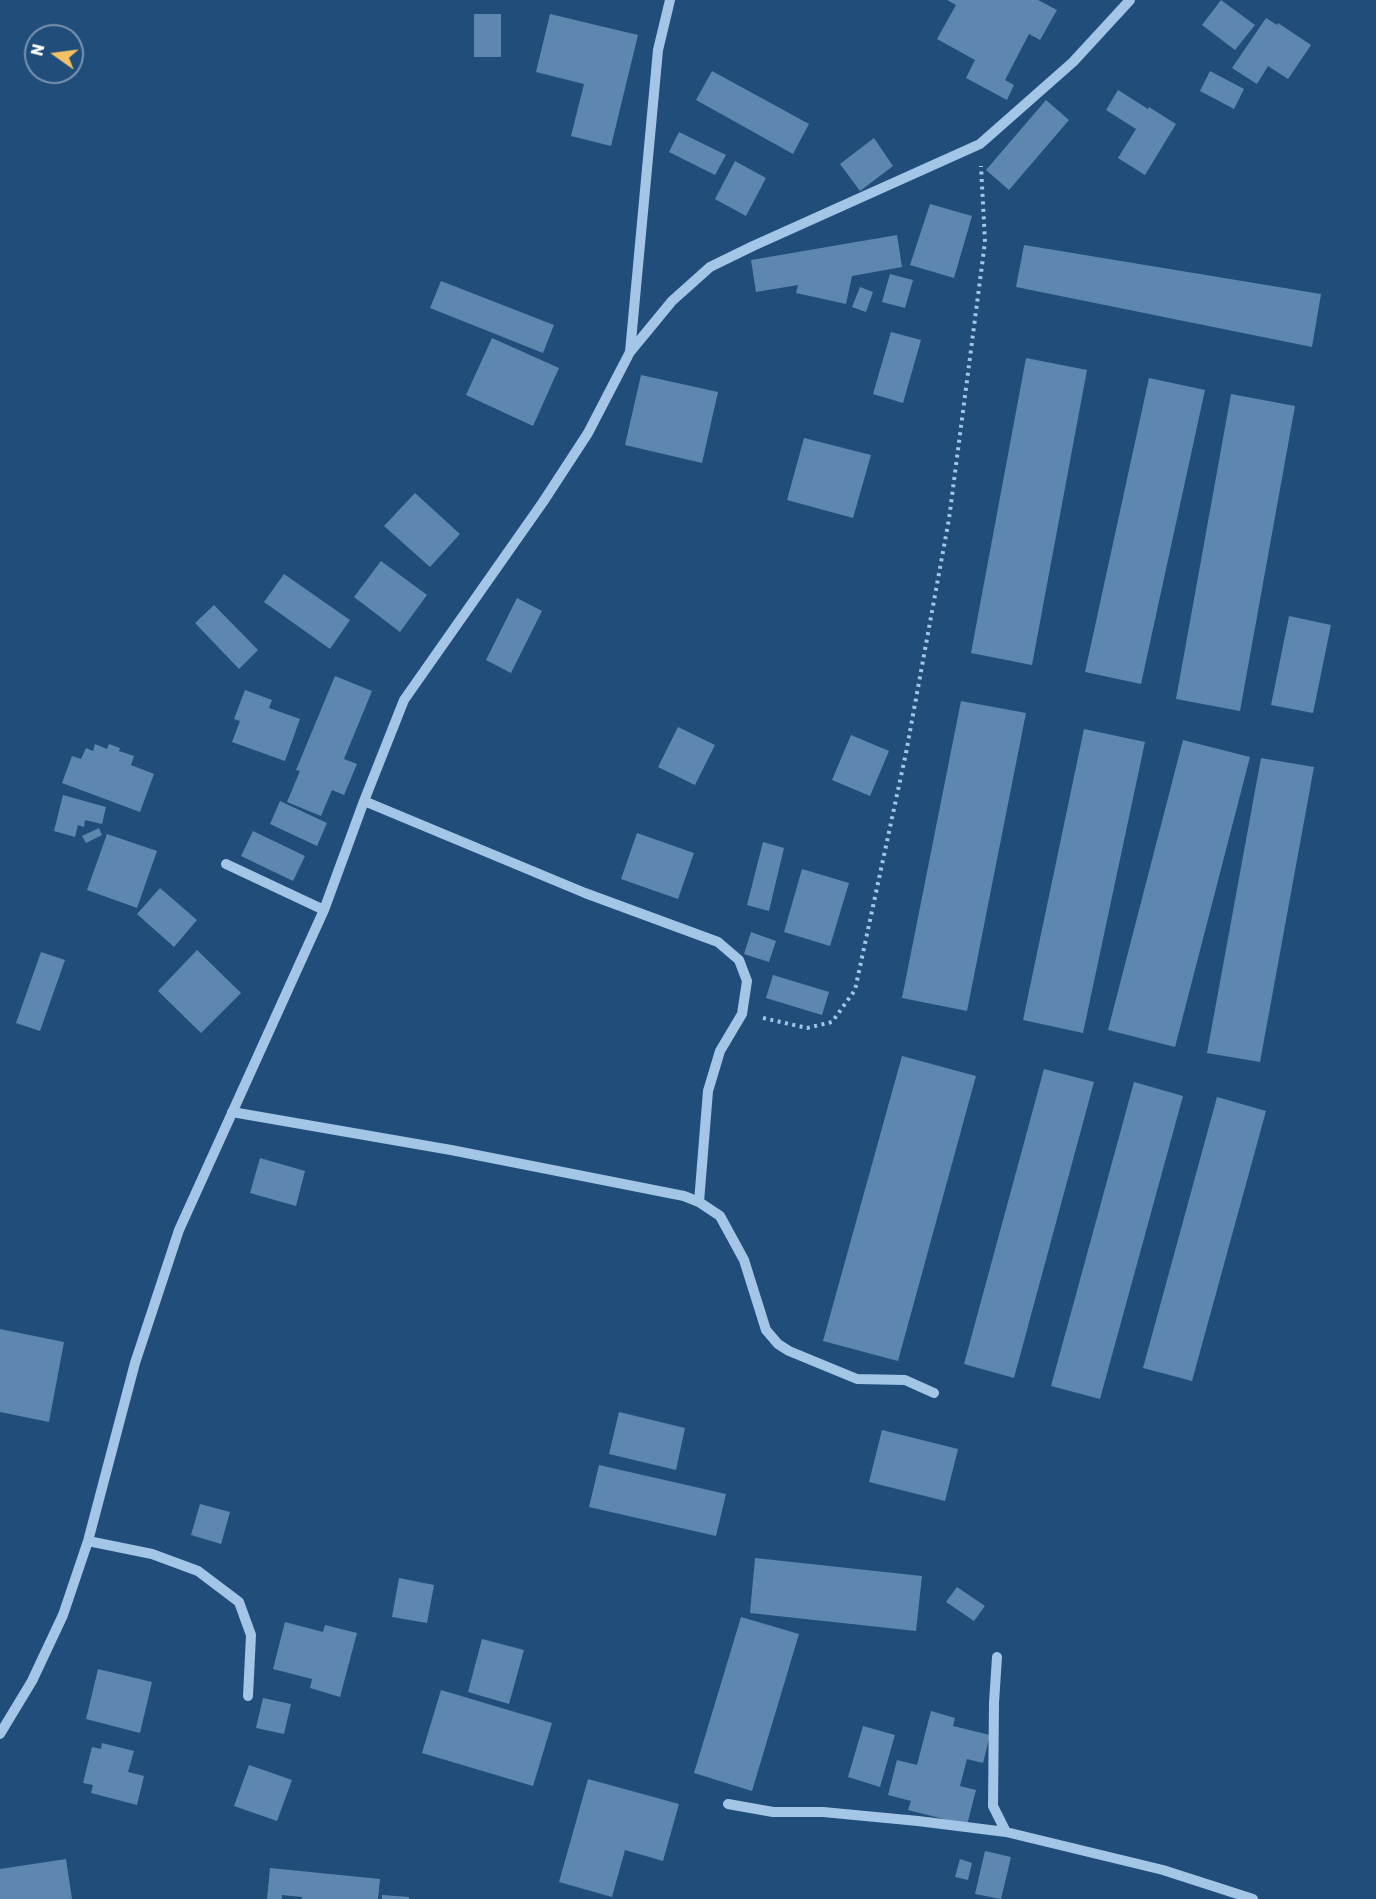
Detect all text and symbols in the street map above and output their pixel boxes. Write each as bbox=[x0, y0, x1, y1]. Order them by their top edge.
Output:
north arrow bbox=[24, 24, 84, 84]
text: N bbox=[27, 42, 49, 58]

